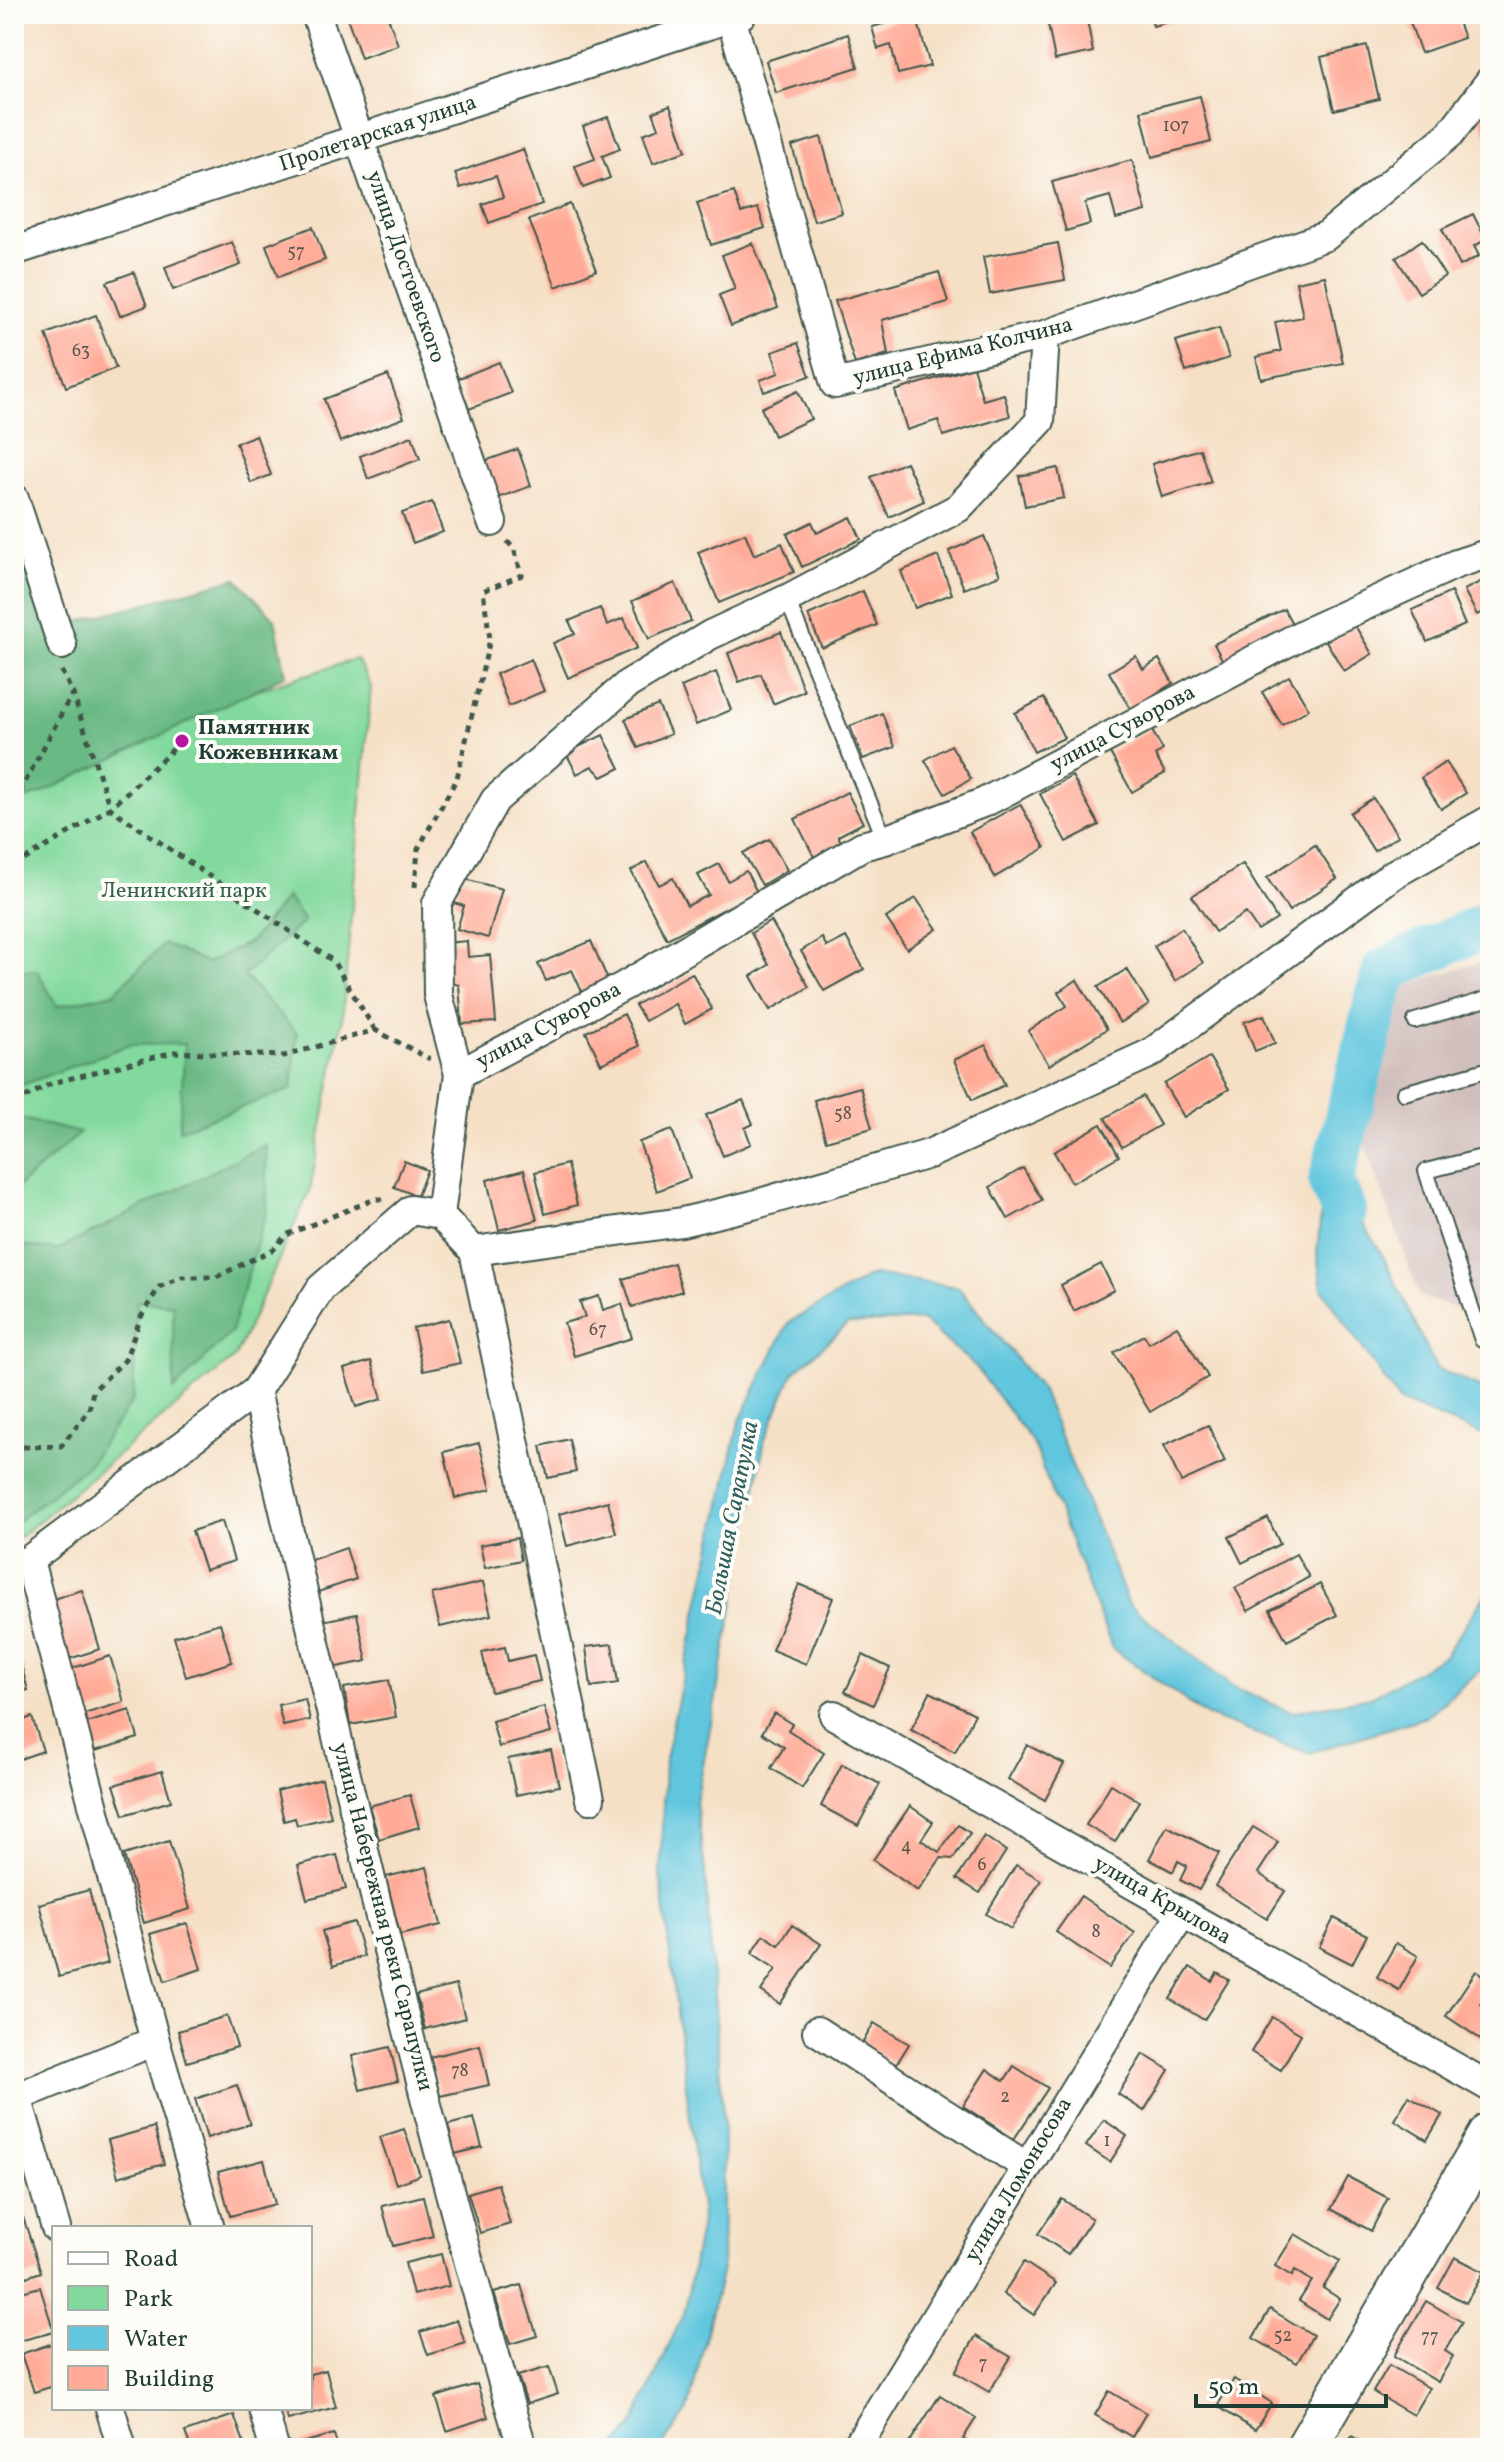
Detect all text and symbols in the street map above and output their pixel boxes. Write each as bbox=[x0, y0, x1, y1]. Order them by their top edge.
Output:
street label: Пролетарская улица bbox=[275, 87, 481, 181]
house number: 107 bbox=[1163, 114, 1189, 139]
street label: улица Достоевского bbox=[358, 167, 452, 367]
house number: 57 bbox=[287, 240, 305, 265]
street label: улица Ефима Колчина bbox=[850, 310, 1076, 394]
house number: 63 bbox=[72, 339, 90, 364]
street label: улица Суворова bbox=[1045, 678, 1201, 780]
place label: Памятник Кожевникам bbox=[198, 713, 339, 769]
marker: Памятник Кожевникам bbox=[173, 732, 191, 750]
park label: Ленинский парк bbox=[101, 876, 267, 907]
street label: улица Суворова bbox=[471, 975, 627, 1077]
house number: 58 bbox=[834, 1102, 852, 1127]
house number: 67 bbox=[589, 1318, 607, 1343]
water label: Большая Сарапулка bbox=[698, 1418, 768, 1618]
street label: улица Набережная реки Сарапулки bbox=[324, 1740, 440, 2094]
house number: 4 bbox=[901, 1834, 911, 1859]
street label: улица Крылова bbox=[1087, 1849, 1237, 1953]
house number: 6 bbox=[977, 1853, 987, 1878]
house number: 8 bbox=[1091, 1920, 1101, 1945]
house number: 78 bbox=[451, 2059, 469, 2084]
house number: 2 bbox=[1000, 2085, 1010, 2110]
street label: улица Ломоносова bbox=[957, 2092, 1081, 2268]
house number: 1 bbox=[1104, 2129, 1110, 2154]
legend bbox=[52, 2226, 312, 2410]
text: Road bbox=[124, 2243, 178, 2277]
text: Park bbox=[124, 2283, 173, 2317]
text: Water bbox=[124, 2323, 188, 2357]
house number: 52 bbox=[1274, 2324, 1292, 2349]
house number: 77 bbox=[1421, 2325, 1439, 2350]
house number: 7 bbox=[979, 2352, 987, 2377]
scale bar bbox=[1196, 2358, 1386, 2408]
text: Building bbox=[124, 2363, 214, 2397]
text: 50 m bbox=[1208, 2371, 1260, 2405]

